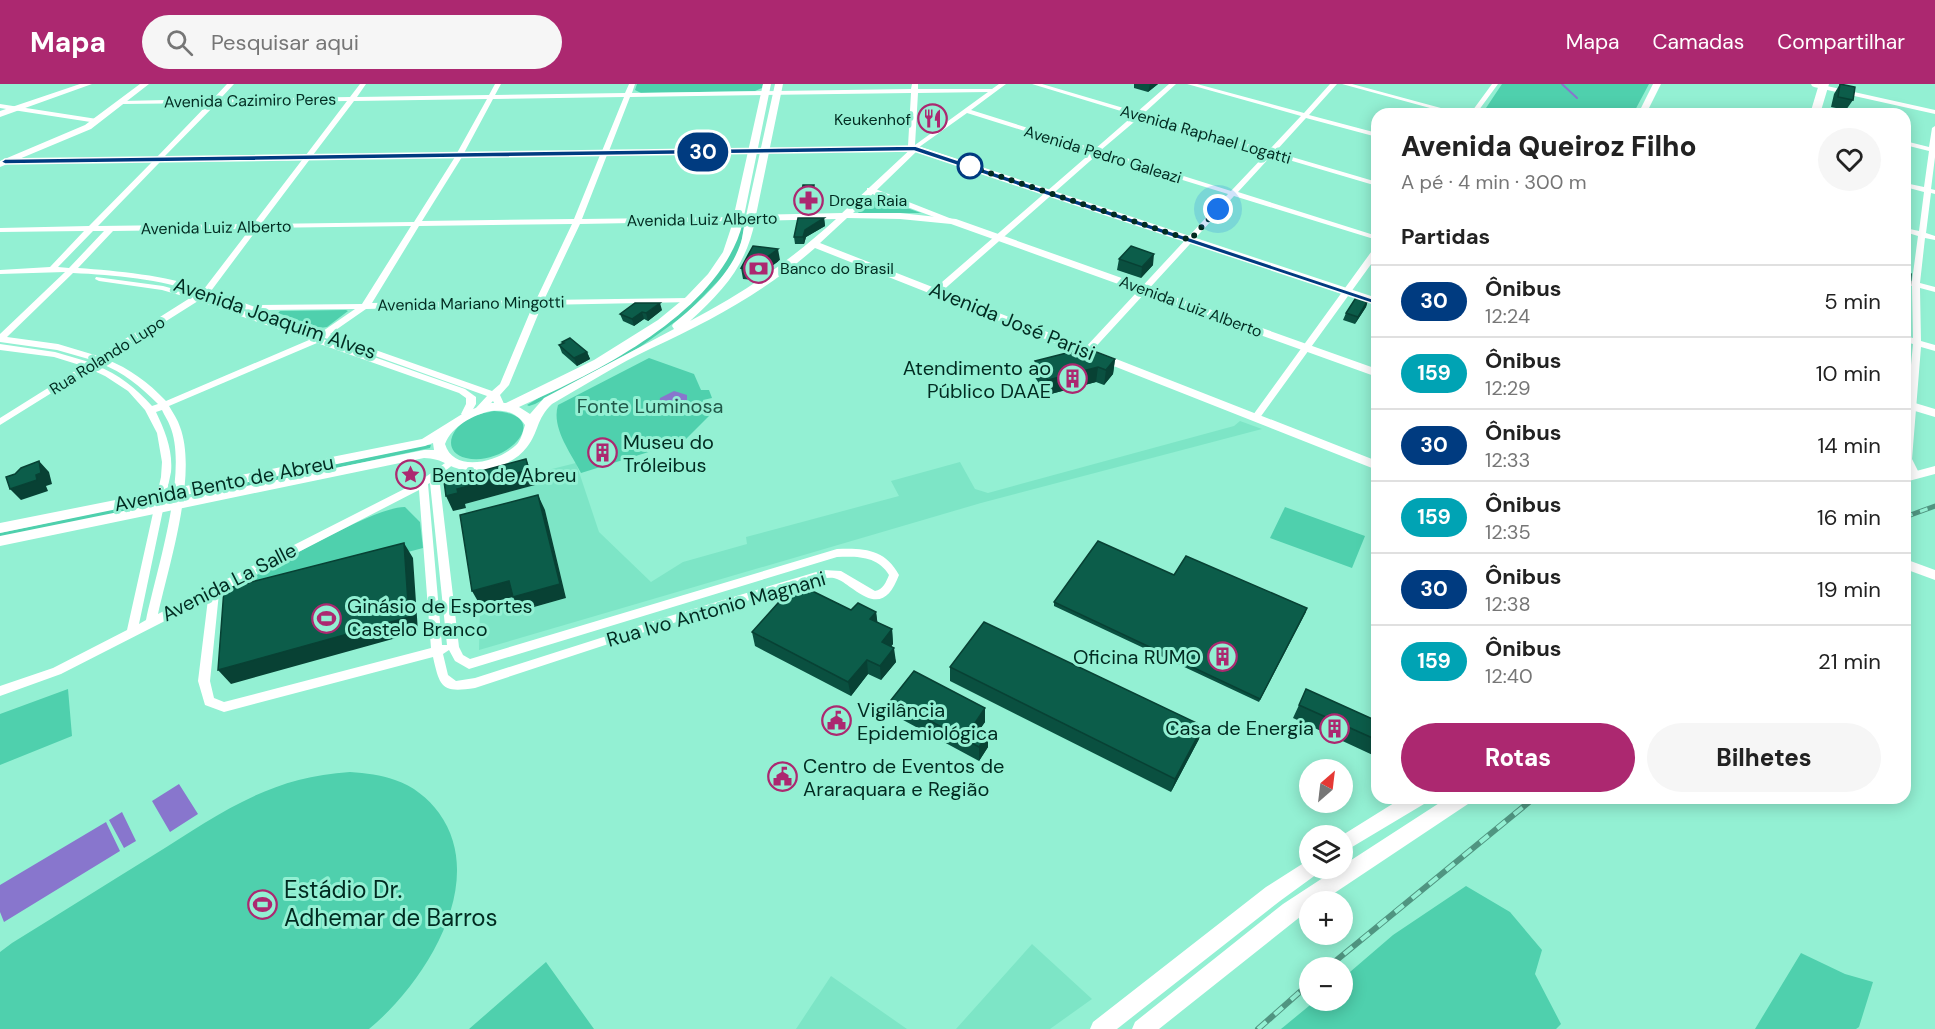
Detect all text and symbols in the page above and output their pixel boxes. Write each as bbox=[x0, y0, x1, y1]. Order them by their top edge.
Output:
search box bbox=[142, 15, 562, 69]
text: Mapa bbox=[30, 24, 106, 61]
icon: search bbox=[163, 26, 196, 59]
text: Pesquisar aqui bbox=[211, 28, 359, 57]
text: Mapa bbox=[1566, 28, 1619, 56]
text: Camadas bbox=[1652, 28, 1744, 56]
text: Compartilhar bbox=[1777, 28, 1905, 56]
street label: Avenida Cazimiro Peres bbox=[164, 88, 336, 113]
street label: Avenida Raphael Logatti bbox=[1118, 100, 1294, 169]
restaurant icon: Keukenhof bbox=[916, 103, 948, 135]
place label: Keukenhof bbox=[834, 109, 911, 130]
street label: Avenida Pedro Galeazi bbox=[1022, 121, 1184, 188]
text: Avenida Queiroz Filho bbox=[1401, 128, 1697, 165]
button: heart bbox=[1818, 128, 1881, 191]
line badge: 30 bbox=[676, 132, 730, 172]
text: 30 bbox=[689, 138, 717, 166]
unlabelled marker bbox=[957, 153, 983, 179]
text: A pé · 4 min · 300 m bbox=[1401, 169, 1587, 195]
pharmacy icon: Droga Raia bbox=[792, 184, 824, 216]
place label: Droga Raia bbox=[829, 190, 907, 211]
your location bbox=[1203, 194, 1233, 224]
street label: Avenida Luiz Alberto bbox=[626, 208, 778, 231]
street label: Avenida Luiz Alberto bbox=[140, 216, 292, 239]
text: Partidas bbox=[1401, 222, 1490, 251]
bank icon: Banco do Brasil bbox=[743, 252, 775, 284]
place label: Banco do Brasil bbox=[780, 258, 894, 279]
street label: Avenida Joaquim Alves bbox=[170, 271, 380, 365]
street label: Avenida Luiz Alberto bbox=[1116, 271, 1265, 342]
text: Ônibus bbox=[1485, 274, 1562, 303]
street label: Avenida José Parisi bbox=[925, 276, 1099, 366]
text: 30 bbox=[1420, 287, 1448, 315]
text: 5 min bbox=[1824, 287, 1881, 316]
street label: Avenida Mariano Mingotti bbox=[377, 291, 565, 316]
text: 12:24 bbox=[1485, 303, 1530, 329]
street label: Rua Rolando Lupo bbox=[46, 311, 169, 399]
text: Ônibus bbox=[1485, 346, 1562, 375]
place label: Atendimento ao Público DAAE bbox=[903, 355, 1051, 404]
text: 159 bbox=[1417, 359, 1451, 387]
text: 10 min bbox=[1816, 359, 1881, 388]
building icon: Atendimento ao Público DAAE bbox=[1056, 363, 1088, 395]
text: 12:29 bbox=[1485, 375, 1531, 401]
park label: Fonte Luminosa bbox=[577, 393, 723, 419]
text: Ônibus bbox=[1485, 418, 1562, 447]
place label: Museu do Tróleibus bbox=[623, 429, 714, 478]
text: 30 bbox=[1420, 431, 1448, 459]
text: 14 min bbox=[1817, 431, 1881, 460]
building icon: Museu do Tróleibus bbox=[586, 437, 618, 469]
text: 12:33 bbox=[1485, 447, 1530, 473]
street label: Avenida Bento de Abreu bbox=[112, 449, 336, 517]
place icon: Bento de Abreu bbox=[395, 459, 427, 491]
place label: Bento de Abreu bbox=[432, 462, 577, 488]
text: Ônibus bbox=[1485, 490, 1562, 519]
text: 159 bbox=[1417, 503, 1451, 531]
text: 16 min bbox=[1817, 503, 1881, 532]
text: 12:35 bbox=[1485, 519, 1531, 545]
street label: Avenida La Salle bbox=[157, 537, 301, 627]
text: Ônibus bbox=[1485, 562, 1562, 591]
street label: Rua Ivo Antonio Magnani bbox=[604, 565, 828, 653]
text: 30 bbox=[1420, 575, 1448, 603]
text: 19 min bbox=[1817, 575, 1881, 604]
text: 12:38 bbox=[1485, 591, 1531, 617]
place label: Ginásio de Esportes Castelo Branco bbox=[347, 593, 533, 642]
sports icon: Ginásio de Esportes Castelo Branco bbox=[310, 602, 342, 634]
text: Ônibus bbox=[1485, 634, 1562, 663]
building icon: Oficina RUMO bbox=[1206, 641, 1238, 673]
place label: Oficina RUMO bbox=[1073, 644, 1201, 670]
text: 159 bbox=[1417, 647, 1451, 675]
text: 21 min bbox=[1818, 647, 1881, 676]
text: 12:40 bbox=[1485, 663, 1533, 689]
place label: Vigilância Epidemiológica bbox=[857, 697, 998, 746]
public building icon: Vigilância Epidemiológica bbox=[820, 705, 852, 737]
building icon: Casa de Energia bbox=[1319, 712, 1351, 744]
place label: Casa de Energia bbox=[1165, 715, 1314, 741]
button: Rotas bbox=[1401, 723, 1635, 792]
button: Bilhetes bbox=[1647, 723, 1881, 792]
place label: Centro de Eventos de Araraquara e Região bbox=[803, 753, 1004, 802]
north arrow bbox=[1299, 759, 1353, 813]
map controls bbox=[1299, 759, 1353, 1011]
public building icon: Centro de Eventos de Araraquara e Região bbox=[766, 761, 798, 793]
button: layers bbox=[1299, 825, 1353, 879]
place label: Estádio Dr. Adhemar de Barros bbox=[284, 874, 498, 933]
sports icon: Estádio Dr. Adhemar de Barros bbox=[247, 888, 279, 920]
button: + bbox=[1299, 891, 1353, 945]
button: − bbox=[1299, 957, 1353, 1011]

